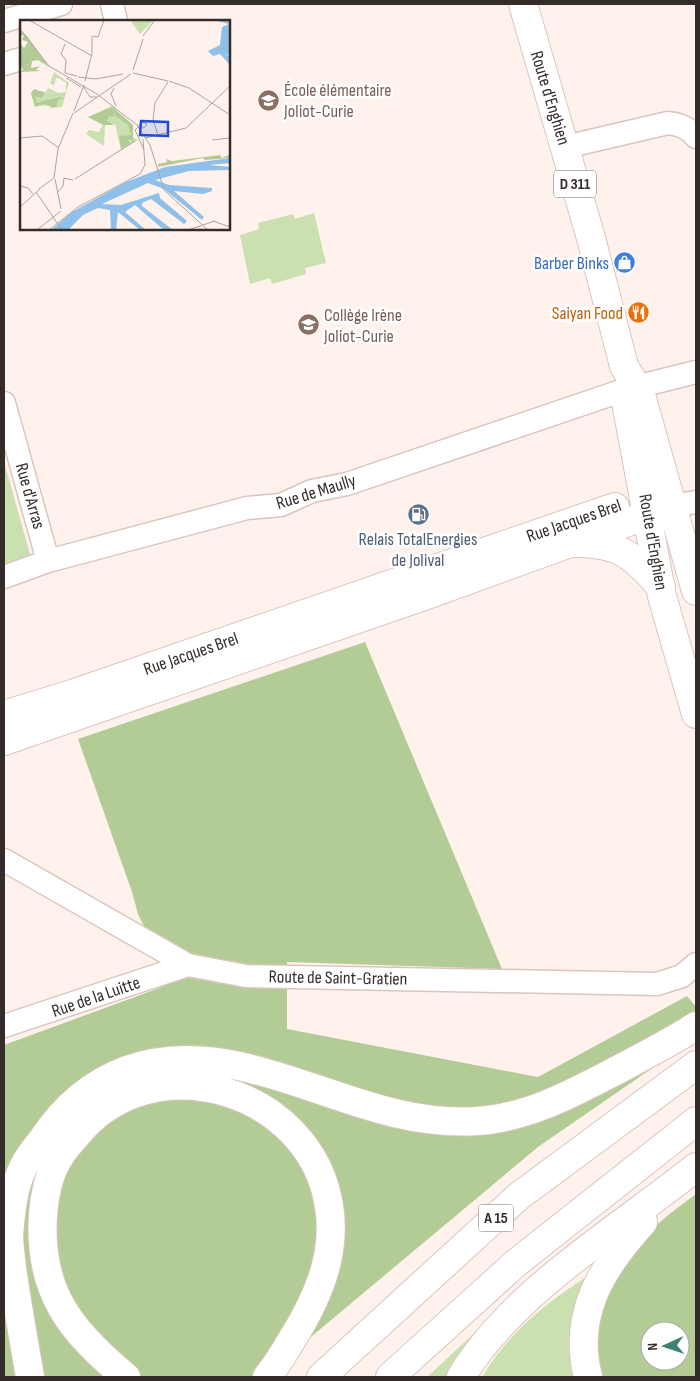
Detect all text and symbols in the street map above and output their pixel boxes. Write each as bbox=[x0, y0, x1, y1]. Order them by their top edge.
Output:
inset map bbox=[20, 20, 230, 230]
street label: Route d'Enghien bbox=[526, 48, 574, 148]
place label: École élémentaire Joliot-Curie bbox=[283, 80, 392, 122]
school or university icon: École élémentaire Joliot-Curie bbox=[256, 88, 280, 112]
road number: D 311 bbox=[554, 170, 596, 198]
shop icon: Barber Binks bbox=[613, 251, 637, 275]
place label: Barber Binks bbox=[534, 253, 609, 274]
restaurant icon: Saiyan Food bbox=[627, 301, 651, 325]
place label: Saiyan Food bbox=[552, 303, 623, 324]
place label: Collège Irène Joliot-Curie bbox=[323, 305, 402, 347]
school or university icon: Collège Irène Joliot-Curie bbox=[296, 313, 320, 337]
street label: Rue d'Arras bbox=[11, 461, 49, 531]
street label: Rue de Maully bbox=[274, 470, 358, 514]
street label: Route d'Enghien bbox=[634, 492, 672, 592]
street label: Rue Jacques Brel bbox=[524, 495, 624, 547]
fuel station icon: Relais TotalEnergies de Jolival bbox=[406, 502, 430, 526]
place label: Relais TotalEnergies de Jolival bbox=[359, 529, 477, 571]
street label: Rue Jacques Brel bbox=[141, 628, 241, 680]
street label: Route de Saint-Gratien bbox=[268, 966, 408, 990]
street label: Rue de la Luitte bbox=[49, 972, 143, 1022]
road number: A 15 bbox=[478, 1204, 514, 1232]
north arrow bbox=[640, 1321, 690, 1371]
text: N bbox=[644, 1342, 661, 1351]

